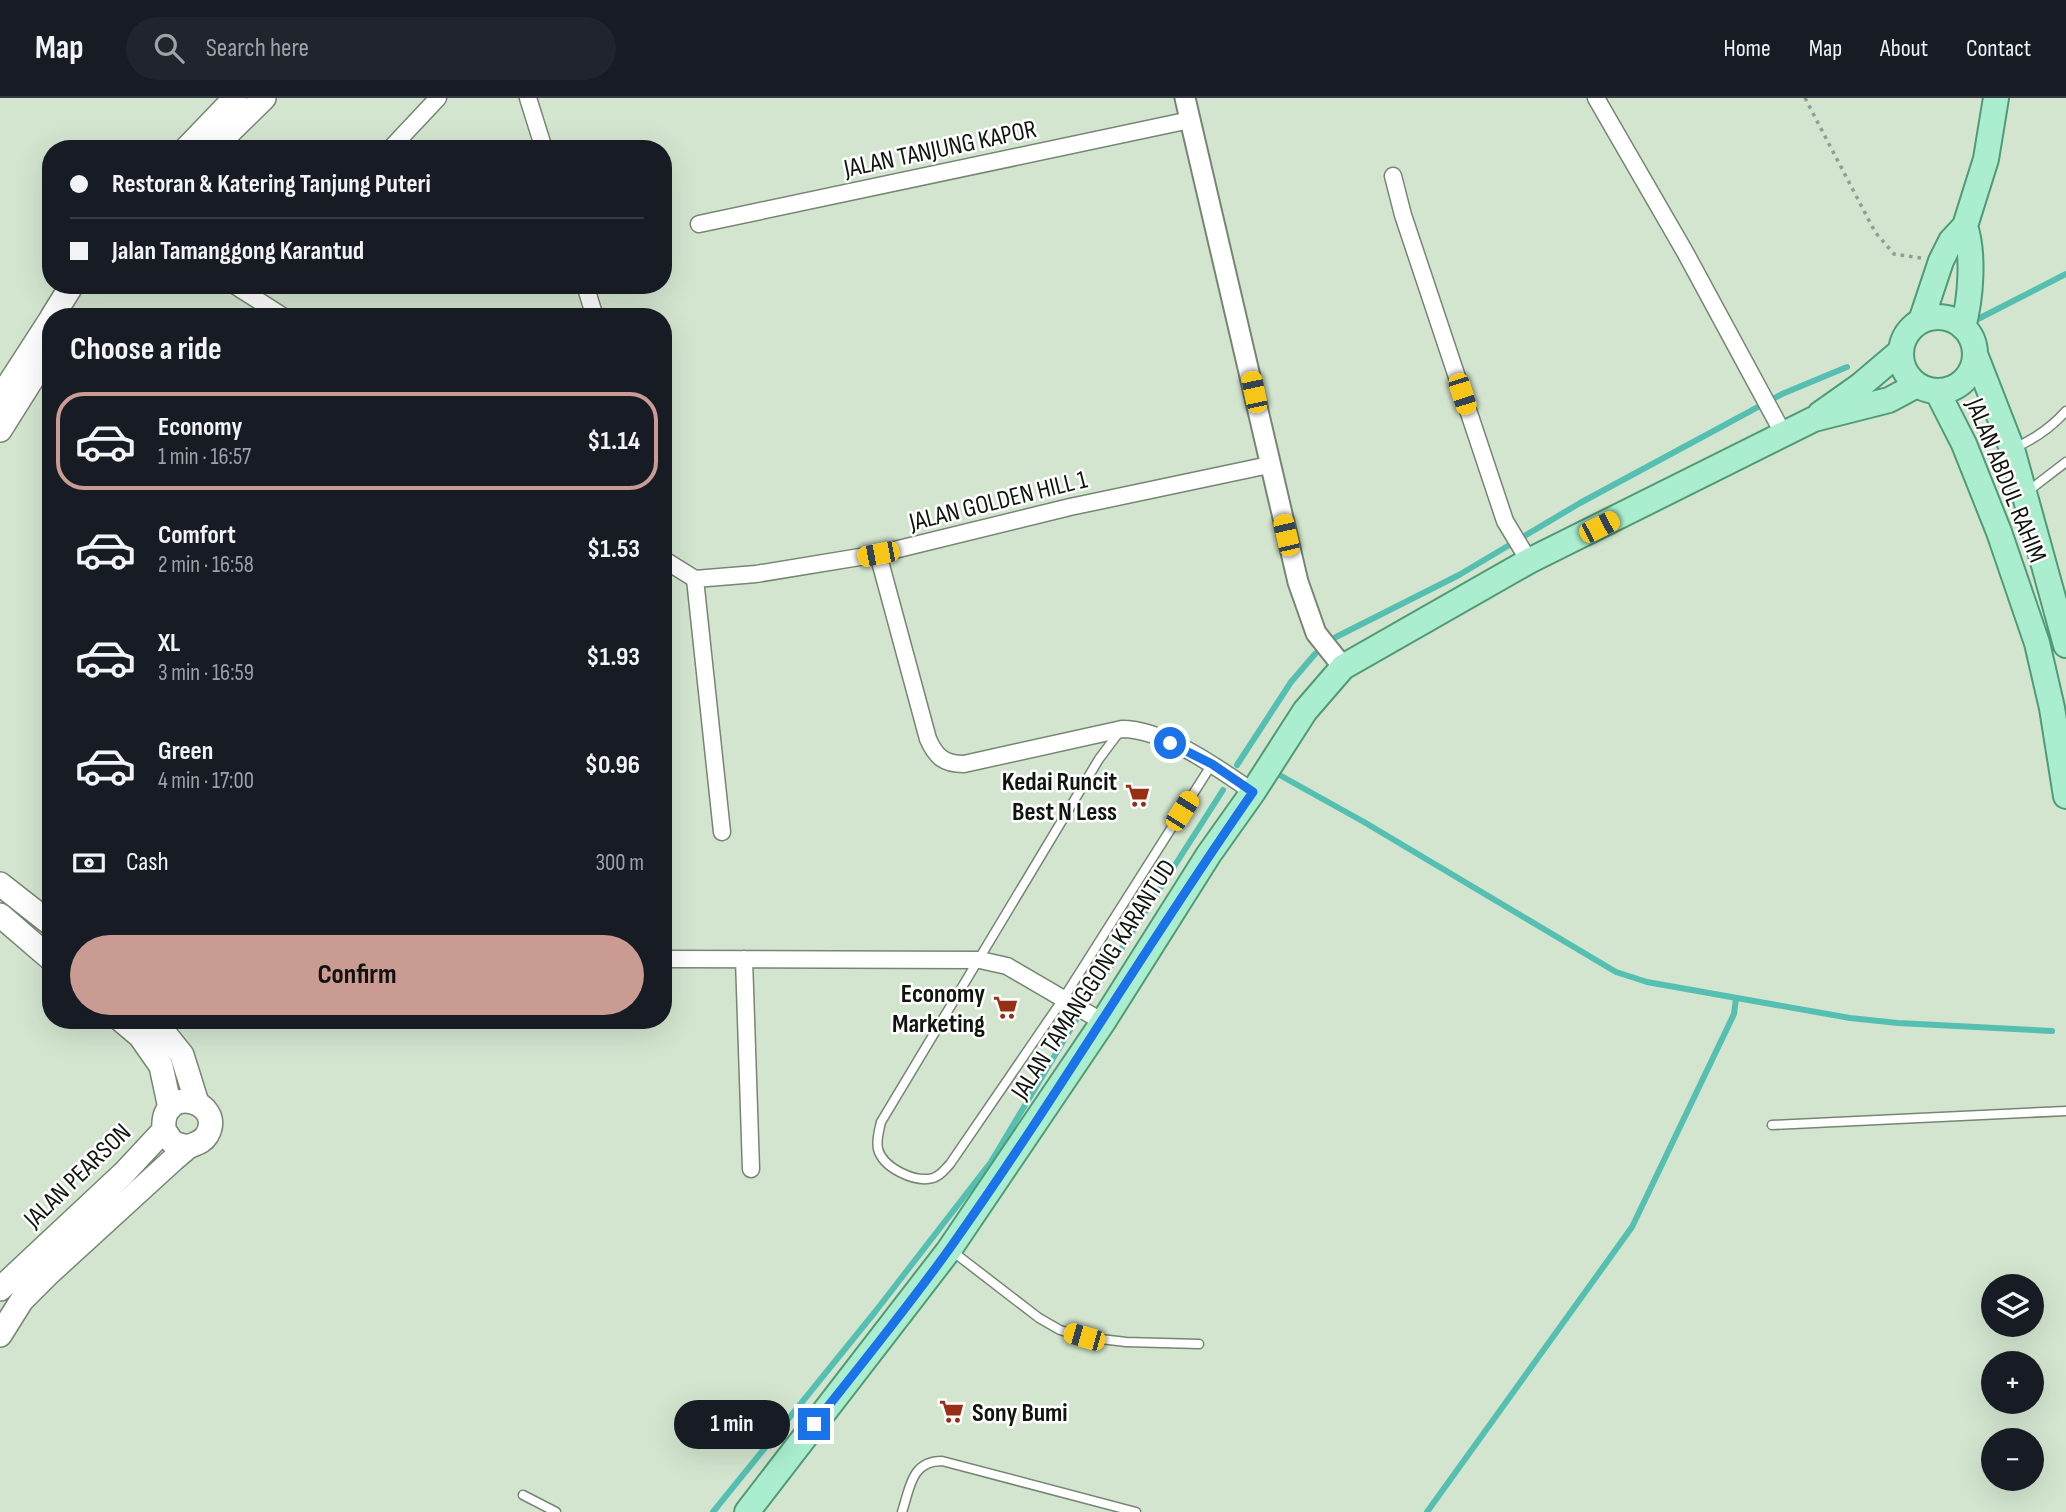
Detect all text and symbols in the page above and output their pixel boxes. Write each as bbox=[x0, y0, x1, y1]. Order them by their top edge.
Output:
search box bbox=[126, 17, 616, 80]
text: Map bbox=[35, 28, 84, 68]
icon: search bbox=[150, 29, 188, 67]
text: Search here bbox=[206, 33, 309, 64]
text: Home bbox=[1723, 34, 1771, 63]
text: Map bbox=[1809, 34, 1842, 63]
text: About bbox=[1880, 34, 1928, 63]
text: Contact bbox=[1966, 34, 2031, 63]
street label: JALAN TANJUNG KAPOR bbox=[840, 114, 1039, 185]
text: Restoran & Katering Tanjung Puteri bbox=[112, 169, 431, 200]
text: Jalan Tamanggong Karantud bbox=[112, 236, 364, 267]
text: Choose a ride bbox=[70, 330, 222, 369]
car bbox=[1240, 369, 1269, 415]
car bbox=[1446, 371, 1479, 417]
street label: JALAN ABDUL RAHIM bbox=[1958, 393, 2053, 567]
icon: car bbox=[74, 410, 137, 473]
text: Economy bbox=[158, 412, 242, 443]
text: $1.14 bbox=[587, 426, 640, 457]
text: 1 min · 16:57 bbox=[158, 443, 251, 471]
street label: JALAN GOLDEN HILL 1 bbox=[905, 464, 1090, 539]
car bbox=[1576, 508, 1623, 546]
car bbox=[1272, 512, 1301, 558]
icon: car bbox=[74, 518, 137, 581]
text: Comfort bbox=[158, 520, 236, 551]
text: $1.53 bbox=[587, 534, 640, 565]
car bbox=[856, 540, 901, 568]
text: 2 min · 16:58 bbox=[158, 551, 254, 579]
icon: car bbox=[74, 626, 137, 689]
text: XL bbox=[158, 628, 180, 659]
text: $1.93 bbox=[586, 642, 640, 673]
text: 3 min · 16:59 bbox=[158, 659, 254, 687]
route start bbox=[1154, 727, 1186, 759]
icon: car bbox=[74, 734, 137, 797]
text: Green bbox=[158, 736, 213, 767]
text: $0.96 bbox=[585, 750, 640, 781]
text: 4 min · 17:00 bbox=[158, 767, 254, 795]
place label: Kedai Runcit Best N Less bbox=[1002, 767, 1117, 828]
supermarket icon: Kedai Runcit Best N Less bbox=[1123, 782, 1151, 810]
car bbox=[1162, 788, 1203, 834]
icon: cash bbox=[70, 844, 108, 882]
text: Cash bbox=[126, 847, 169, 878]
text: 300 m bbox=[595, 849, 644, 877]
street label: JALAN TAMANGGONG KARANTUD bbox=[1004, 854, 1183, 1106]
button: Confirm bbox=[70, 935, 644, 1015]
place label: Economy Marketing bbox=[892, 979, 985, 1040]
supermarket icon: Economy Marketing bbox=[991, 994, 1019, 1022]
street label: JALAN PEARSON bbox=[17, 1117, 138, 1235]
map controls bbox=[1981, 1274, 2044, 1491]
button: layers bbox=[1981, 1274, 2044, 1337]
car bbox=[1061, 1321, 1108, 1353]
button: + bbox=[1981, 1351, 2044, 1414]
supermarket icon: Sony Bumi bbox=[938, 1398, 966, 1426]
place label: Sony Bumi bbox=[972, 1398, 1068, 1429]
callout: 1 min bbox=[674, 1400, 790, 1448]
route end bbox=[798, 1408, 830, 1440]
text: 1 min bbox=[711, 1410, 753, 1438]
button: − bbox=[1981, 1428, 2044, 1491]

